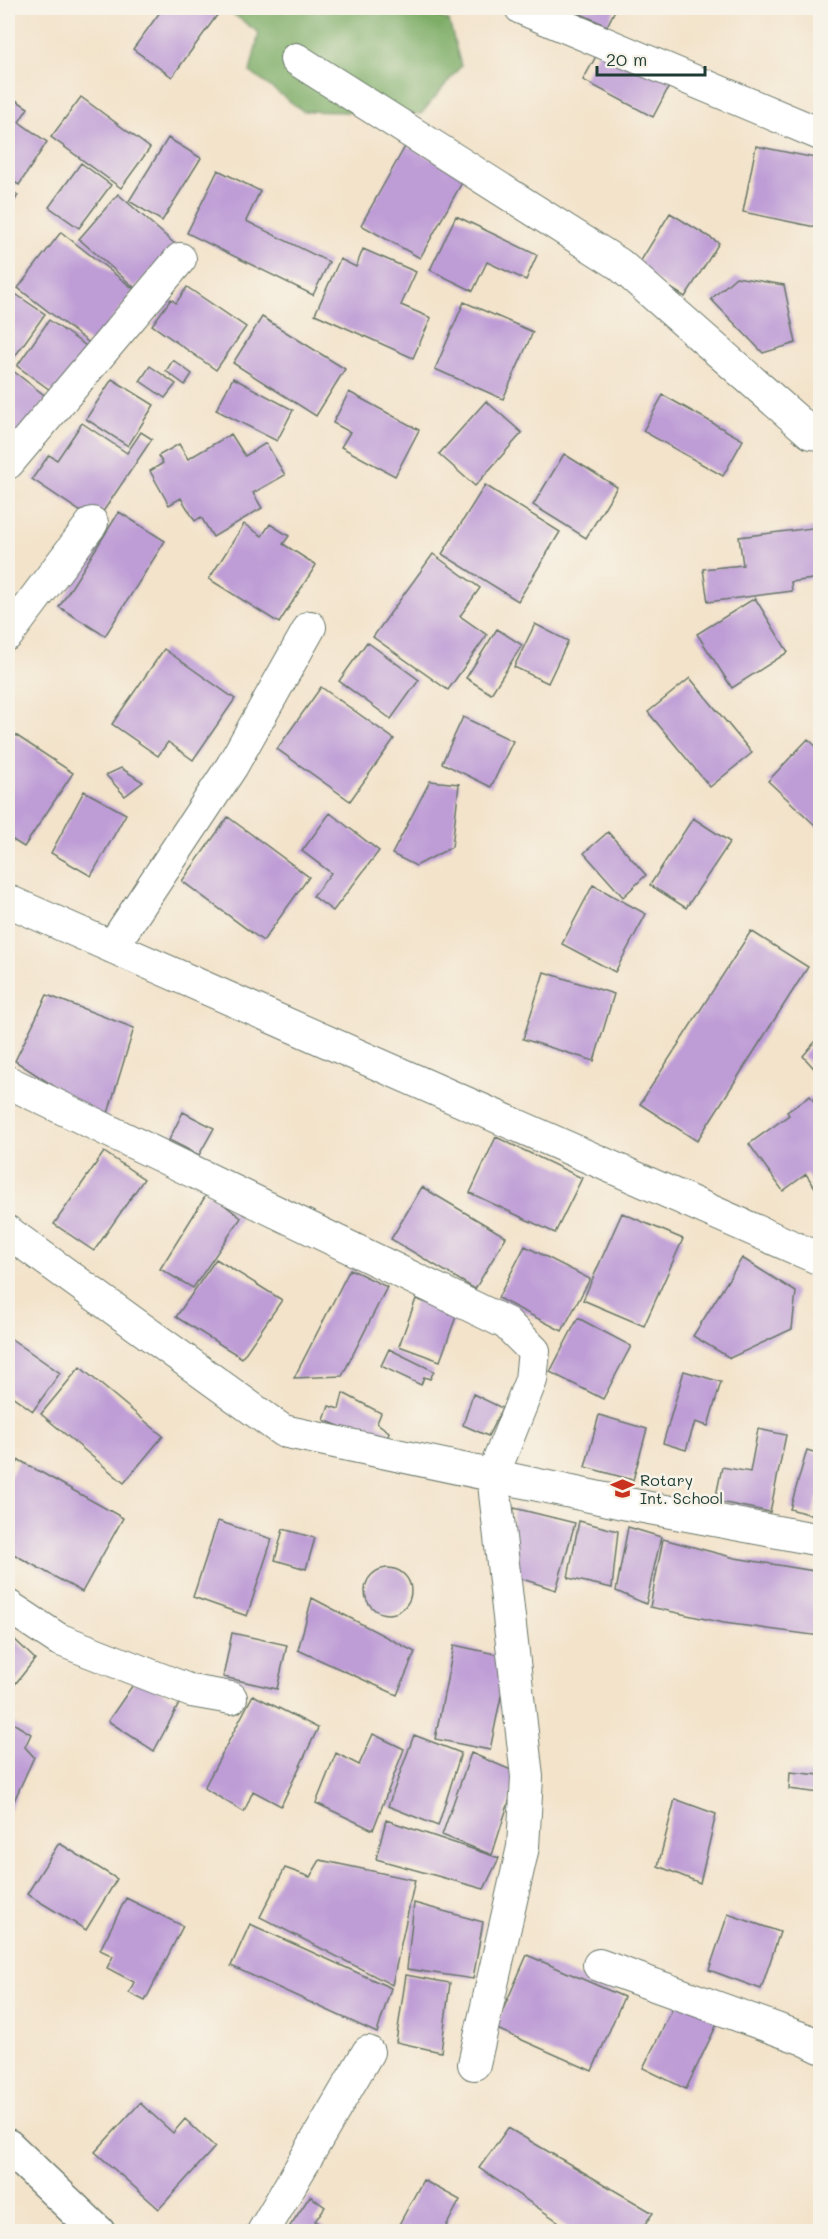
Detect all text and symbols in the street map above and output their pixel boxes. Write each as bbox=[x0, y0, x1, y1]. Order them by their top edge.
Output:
scale bar bbox=[597, 39, 705, 77]
text: 20 m bbox=[606, 47, 647, 71]
place label: Rotary Int. School bbox=[640, 1469, 723, 1508]
school or university icon: Rotary Int. School bbox=[609, 1476, 635, 1502]

